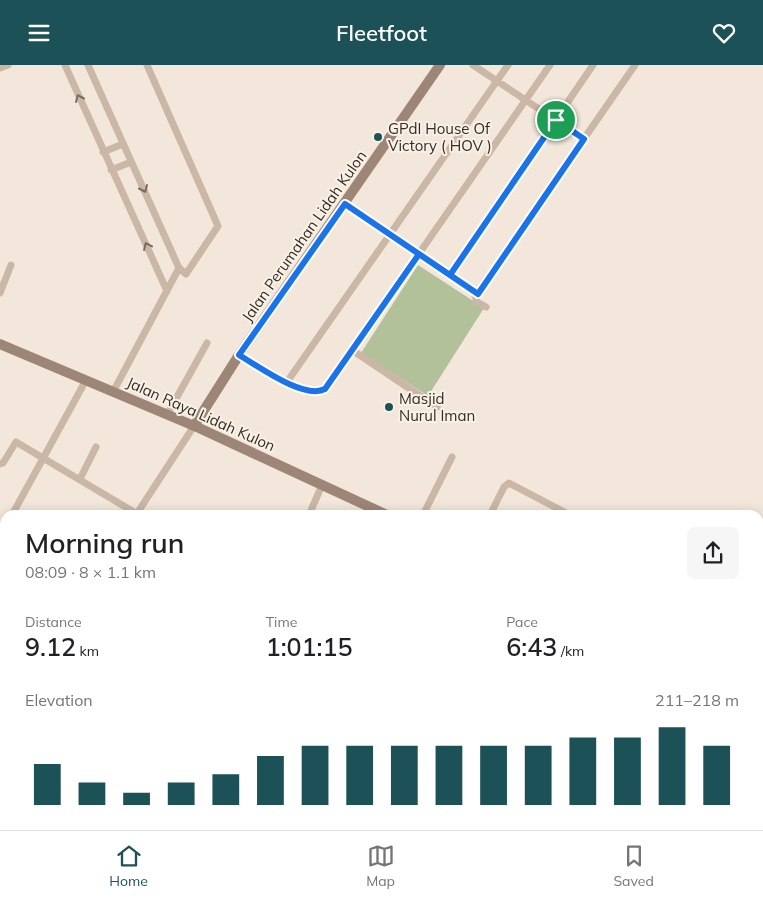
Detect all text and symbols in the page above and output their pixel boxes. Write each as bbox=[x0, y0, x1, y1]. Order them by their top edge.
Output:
icon: menu bbox=[25, 19, 53, 47]
text: Fleetfoot bbox=[336, 19, 427, 47]
icon: heart bbox=[710, 19, 738, 47]
one-way arrow bbox=[75, 94, 86, 103]
pin bbox=[535, 99, 577, 141]
icon: arrive bbox=[542, 106, 570, 134]
place label: GPdI House Of Victory ( HOV ) bbox=[388, 119, 492, 155]
marker: GPdI House Of Victory ( HOV ) bbox=[372, 131, 384, 143]
street label: Jalan Perumahan Lidah Kulon bbox=[237, 147, 371, 325]
one-way arrow bbox=[137, 184, 148, 193]
one-way arrow bbox=[142, 242, 153, 251]
street label: Jalan Raya Lidah Kulon bbox=[124, 373, 278, 455]
place label: Masjid Nurul Iman bbox=[399, 389, 475, 425]
marker: Masjid Nurul Iman bbox=[383, 401, 395, 413]
text: Morning run bbox=[25, 525, 184, 560]
button: share bbox=[687, 527, 739, 579]
text: 08:09 · 8 × 1.1 km bbox=[25, 562, 156, 582]
text: Distance bbox=[25, 613, 82, 631]
text: Time bbox=[266, 613, 297, 631]
text: Pace bbox=[506, 613, 538, 631]
text: 9.12 bbox=[25, 631, 76, 662]
text: 1:01:15 bbox=[266, 631, 353, 662]
text: 6:43 bbox=[506, 631, 557, 662]
text: km bbox=[76, 642, 99, 660]
text: /km bbox=[557, 642, 584, 660]
text: Elevation bbox=[25, 690, 93, 710]
text: 211–218 m bbox=[655, 690, 739, 710]
tab: Home bbox=[109, 842, 148, 890]
tab: Map bbox=[366, 842, 395, 890]
tab: Saved bbox=[613, 842, 654, 890]

